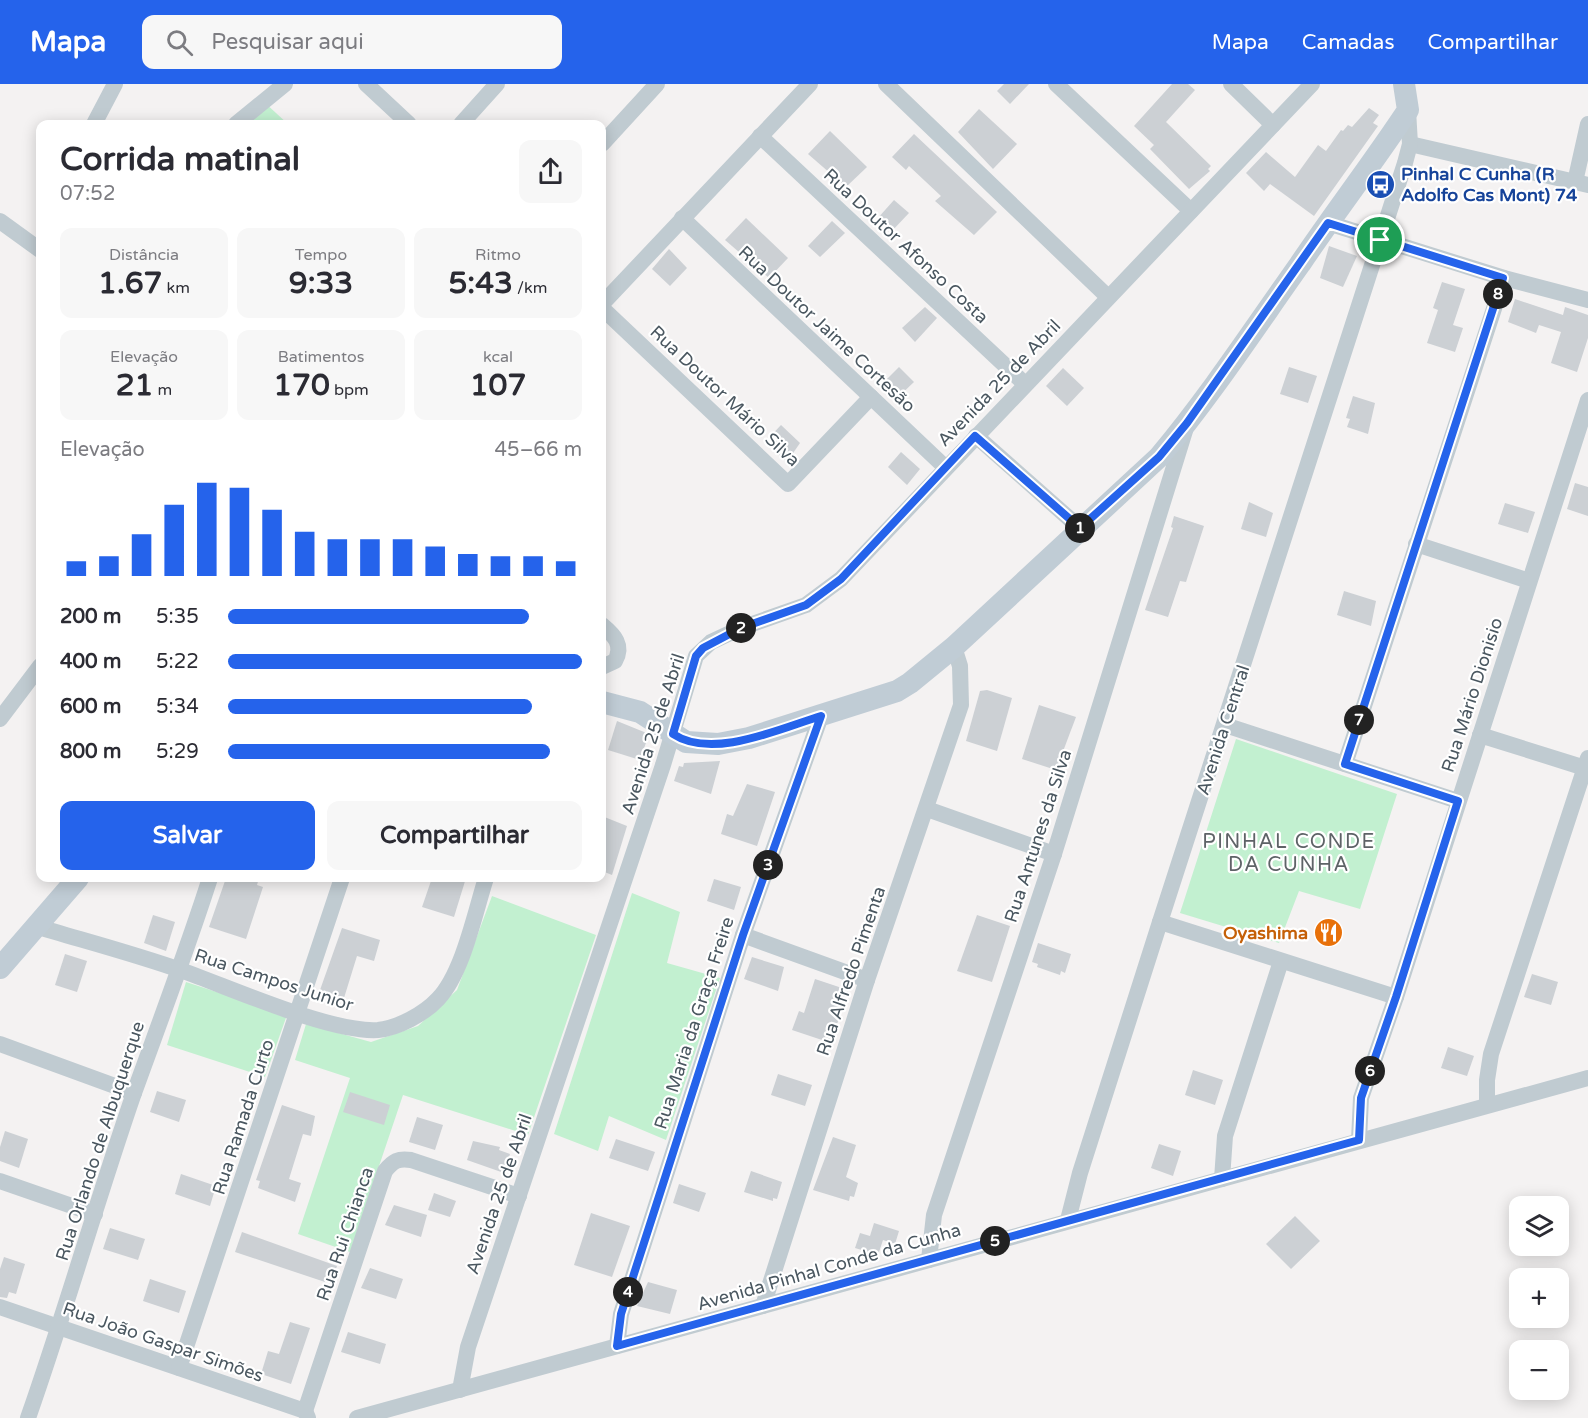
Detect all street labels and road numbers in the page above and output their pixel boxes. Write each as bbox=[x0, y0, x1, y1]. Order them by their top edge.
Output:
street label: Rua Doutor Afonso Costa bbox=[819, 164, 993, 328]
street label: Rua Doutor Jaime Cortesão bbox=[734, 241, 920, 417]
street label: Avenida 25 de Abril bbox=[933, 315, 1065, 451]
street label: Rua Doutor Mário Silva bbox=[646, 321, 804, 471]
street label: Rua Mário Dionisio bbox=[1437, 615, 1507, 775]
street label: Avenida 25 de Abril bbox=[617, 651, 689, 817]
street label: Avenida Central bbox=[1192, 662, 1254, 798]
street label: Rua Antunes da Silva bbox=[1000, 747, 1076, 925]
street label: Rua Alfredo Pimenta bbox=[812, 883, 890, 1059]
street label: Rua Maria da Graça Freire bbox=[649, 914, 739, 1132]
street label: Rua Campos Junior bbox=[192, 944, 356, 1016]
street label: Rua Orlando de Albuquerque bbox=[51, 1019, 149, 1263]
street label: Rua Ramada Curto bbox=[207, 1036, 279, 1198]
street label: Avenida 25 de Abril bbox=[461, 1111, 537, 1277]
street label: Rua Rui Chianca bbox=[312, 1164, 378, 1304]
street label: Avenida Pinhal Conde da Cunha bbox=[695, 1219, 963, 1315]
street label: Rua João Gaspar Simões bbox=[60, 1297, 266, 1387]

